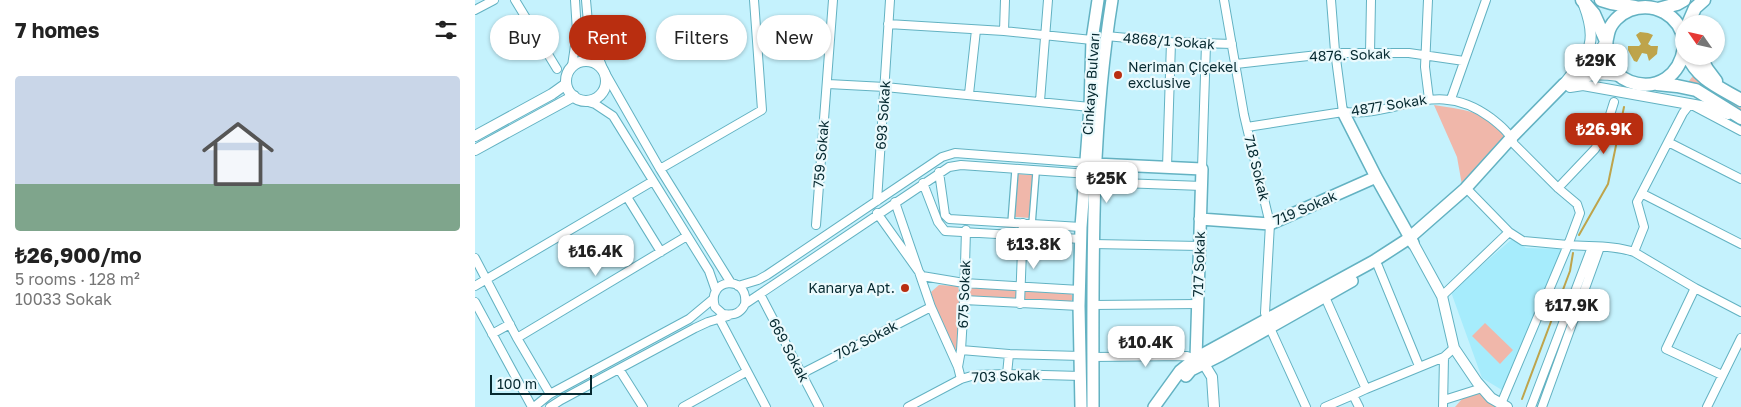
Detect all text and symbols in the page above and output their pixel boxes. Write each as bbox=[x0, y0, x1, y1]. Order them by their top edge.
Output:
chip: Buy bbox=[490, 15, 559, 60]
chip: Rent bbox=[569, 15, 646, 60]
chip: Filters bbox=[656, 15, 747, 60]
chip: New bbox=[757, 15, 831, 60]
north arrow bbox=[1675, 15, 1725, 65]
map controls bbox=[1675, 15, 1725, 65]
icon: filters bbox=[432, 16, 460, 44]
text: 7 homes bbox=[15, 17, 100, 43]
street label: 4868/1 Sokak bbox=[1123, 29, 1216, 52]
street label: Cinkaya Bulvarı bbox=[1078, 32, 1103, 136]
pin: ₺29K bbox=[1566, 44, 1626, 86]
street label: 4876. Sokak bbox=[1309, 45, 1391, 64]
text: ₺29K bbox=[1576, 50, 1616, 70]
place label: Neriman Çiçekel exclusive bbox=[1128, 58, 1238, 91]
marker: Neriman Çiçekel exclusive bbox=[1112, 69, 1124, 81]
street label: 693 Sokak bbox=[872, 80, 893, 150]
street label: 4877 Sokak bbox=[1350, 90, 1428, 119]
icon: home bbox=[193, 109, 283, 199]
pin: ₺26.9K bbox=[1563, 112, 1645, 155]
street label: 759 Sokak bbox=[809, 119, 832, 189]
text: ₺26.9K bbox=[1576, 119, 1632, 139]
street label: 718 Sokak bbox=[1241, 133, 1274, 203]
pin: ₺25K bbox=[1077, 162, 1137, 204]
text: ₺25K bbox=[1087, 168, 1127, 188]
street label: 719 Sokak bbox=[1271, 187, 1339, 228]
pin: ₺13.8K bbox=[993, 228, 1075, 270]
street label: 717 Sokak bbox=[1189, 231, 1208, 297]
pin: ₺16.4K bbox=[555, 234, 637, 277]
text: ₺13.8K bbox=[1007, 234, 1061, 254]
text: ₺16.4K bbox=[569, 241, 623, 261]
text: ₺26,900/mo bbox=[15, 242, 142, 268]
street label: 675 Sokak bbox=[954, 259, 973, 328]
text: 5 rooms · 128 m² bbox=[15, 269, 140, 289]
place label: Kanarya Apt. bbox=[808, 279, 895, 296]
marker: Kanarya Apt. bbox=[899, 282, 911, 294]
pin: ₺17.9K bbox=[1531, 288, 1613, 331]
text: 10033 Sokak bbox=[15, 289, 112, 309]
text: ₺17.9K bbox=[1546, 295, 1599, 315]
street label: 669 Sokak bbox=[766, 315, 813, 385]
street label: 702 Sokak bbox=[831, 316, 900, 363]
pin: ₺10.4K bbox=[1105, 326, 1187, 368]
text: ₺10.4K bbox=[1119, 332, 1173, 352]
street label: 703 Sokak bbox=[971, 366, 1041, 385]
scale bar bbox=[490, 372, 593, 395]
text: 100 m bbox=[497, 375, 537, 392]

